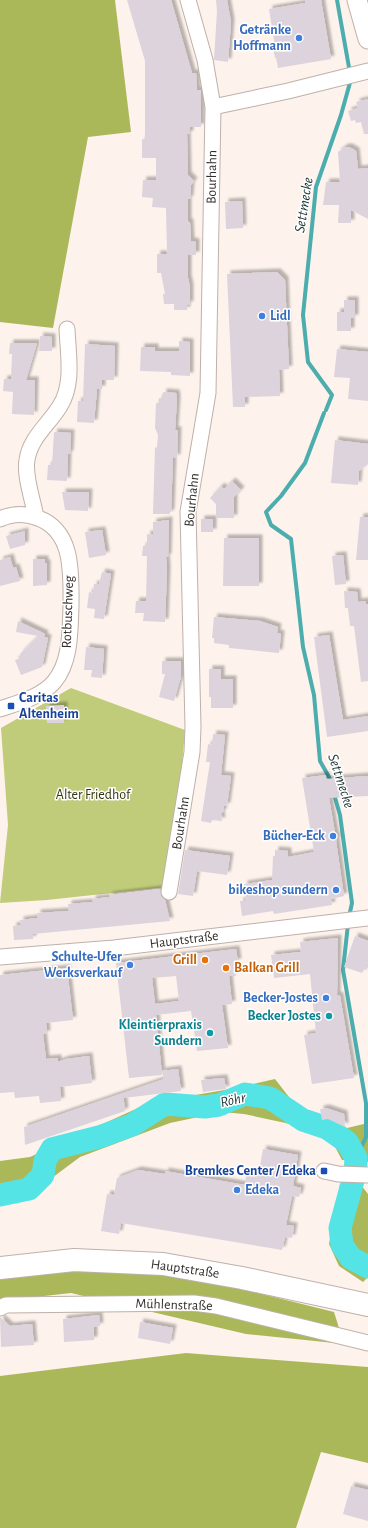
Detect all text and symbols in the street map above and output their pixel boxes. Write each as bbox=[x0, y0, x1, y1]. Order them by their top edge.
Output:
place label: Getränke Hoffmann bbox=[233, 23, 291, 53]
marker: Getränke Hoffmann bbox=[294, 33, 304, 43]
street label: Bourhahn bbox=[205, 150, 219, 204]
water label: Settmecke bbox=[292, 176, 316, 234]
place label: Lidl bbox=[270, 309, 291, 323]
marker: Lidl bbox=[257, 311, 267, 321]
street label: Bourhahn bbox=[182, 472, 202, 528]
street label: Rotbuschweg bbox=[60, 575, 76, 649]
place label: Caritas Altenheim bbox=[19, 691, 79, 721]
marker: Caritas Altenheim bbox=[6, 701, 16, 711]
water label: Settmecke bbox=[325, 752, 357, 810]
park label: Alter Friedhof bbox=[56, 788, 131, 802]
street label: Bourhahn bbox=[170, 795, 192, 851]
place label: Bücher-Eck bbox=[263, 829, 325, 843]
marker: Bücher-Eck bbox=[328, 831, 338, 841]
place label: bikeshop sundern bbox=[228, 883, 328, 897]
marker: bikeshop sundern bbox=[331, 885, 341, 895]
street label: Hauptstraße bbox=[149, 929, 219, 951]
place label: Schulte-Ufer Werksverkauf bbox=[44, 950, 123, 980]
place label: Grill bbox=[173, 953, 197, 967]
marker: Grill bbox=[200, 955, 210, 965]
marker: Schulte-Ufer Werksverkauf bbox=[125, 960, 135, 970]
place label: Balkan Grill bbox=[234, 961, 299, 975]
marker: Balkan Grill bbox=[221, 963, 231, 973]
place label: Becker-Jostes bbox=[243, 991, 318, 1005]
marker: Becker-Jostes bbox=[321, 993, 331, 1003]
place label: Becker Jostes bbox=[247, 1009, 321, 1023]
marker: Becker Jostes bbox=[324, 1011, 334, 1021]
place label: Kleintierpraxis Sundern bbox=[118, 1018, 202, 1048]
marker: Kleintierpraxis Sundern bbox=[205, 1028, 215, 1038]
water label: Röhr bbox=[219, 1090, 248, 1110]
place label: Bremkes Center / Edeka bbox=[185, 1164, 316, 1178]
marker: Bremkes Center / Edeka bbox=[319, 1166, 329, 1176]
place label: Edeka bbox=[245, 1183, 279, 1197]
marker: Edeka bbox=[232, 1185, 242, 1195]
street label: Hauptstraße bbox=[150, 1257, 220, 1281]
street label: Mühlenstraße bbox=[135, 1297, 213, 1313]

